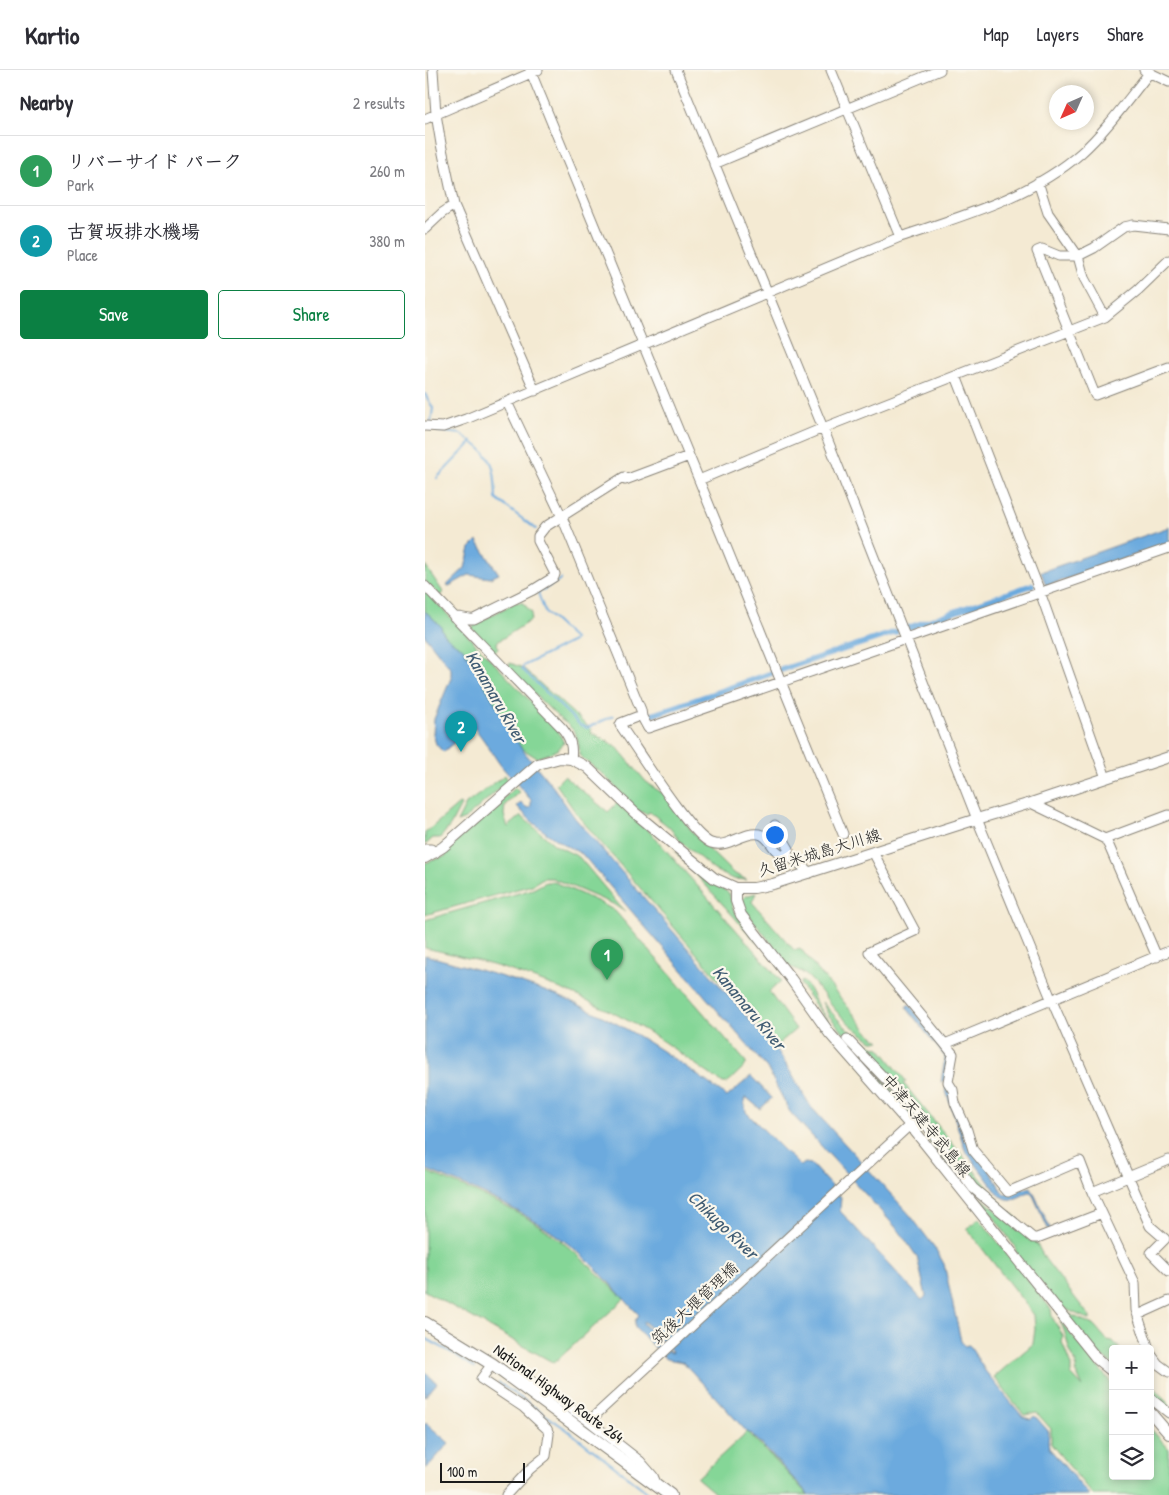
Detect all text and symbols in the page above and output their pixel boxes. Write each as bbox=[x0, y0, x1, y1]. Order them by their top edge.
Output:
text: Kartio bbox=[25, 19, 80, 51]
text: Map bbox=[983, 22, 1009, 47]
text: Layers bbox=[1037, 22, 1079, 47]
text: Share bbox=[1107, 22, 1144, 47]
north arrow bbox=[1049, 85, 1094, 130]
text: Nearby bbox=[20, 88, 73, 117]
text: 2 results bbox=[353, 92, 405, 114]
text: リバーサイド パーク bbox=[67, 148, 242, 174]
text: 1 bbox=[33, 160, 39, 182]
text: 260 m bbox=[369, 160, 405, 182]
text: Park bbox=[67, 174, 94, 196]
text: 古賀坂排水機場 bbox=[67, 218, 200, 244]
text: 2 bbox=[32, 230, 40, 252]
text: 380 m bbox=[369, 230, 405, 252]
text: Place bbox=[67, 244, 98, 266]
button: Save bbox=[20, 290, 208, 339]
button: Share bbox=[218, 290, 405, 339]
water label: Kanamaru River bbox=[460, 646, 534, 749]
pin: 2 bbox=[445, 711, 477, 752]
your location bbox=[762, 822, 788, 848]
street label: 久留米城島大川線 bbox=[755, 823, 883, 881]
pin: 1 bbox=[591, 939, 623, 980]
water label: Kanamaru River bbox=[707, 960, 793, 1057]
street label: 中津天建寺武島線 bbox=[877, 1069, 977, 1181]
water label: Chikugo River bbox=[683, 1185, 766, 1266]
street label: 筑後大堰管理橋 bbox=[646, 1257, 742, 1349]
street label: National Highway Route 264 bbox=[489, 1338, 629, 1448]
map controls bbox=[1109, 1345, 1154, 1480]
button: + bbox=[1109, 1345, 1154, 1390]
button: − bbox=[1109, 1390, 1154, 1435]
button: layers bbox=[1109, 1435, 1154, 1480]
scale bar bbox=[440, 1460, 525, 1483]
text: 100 m bbox=[447, 1462, 477, 1481]

